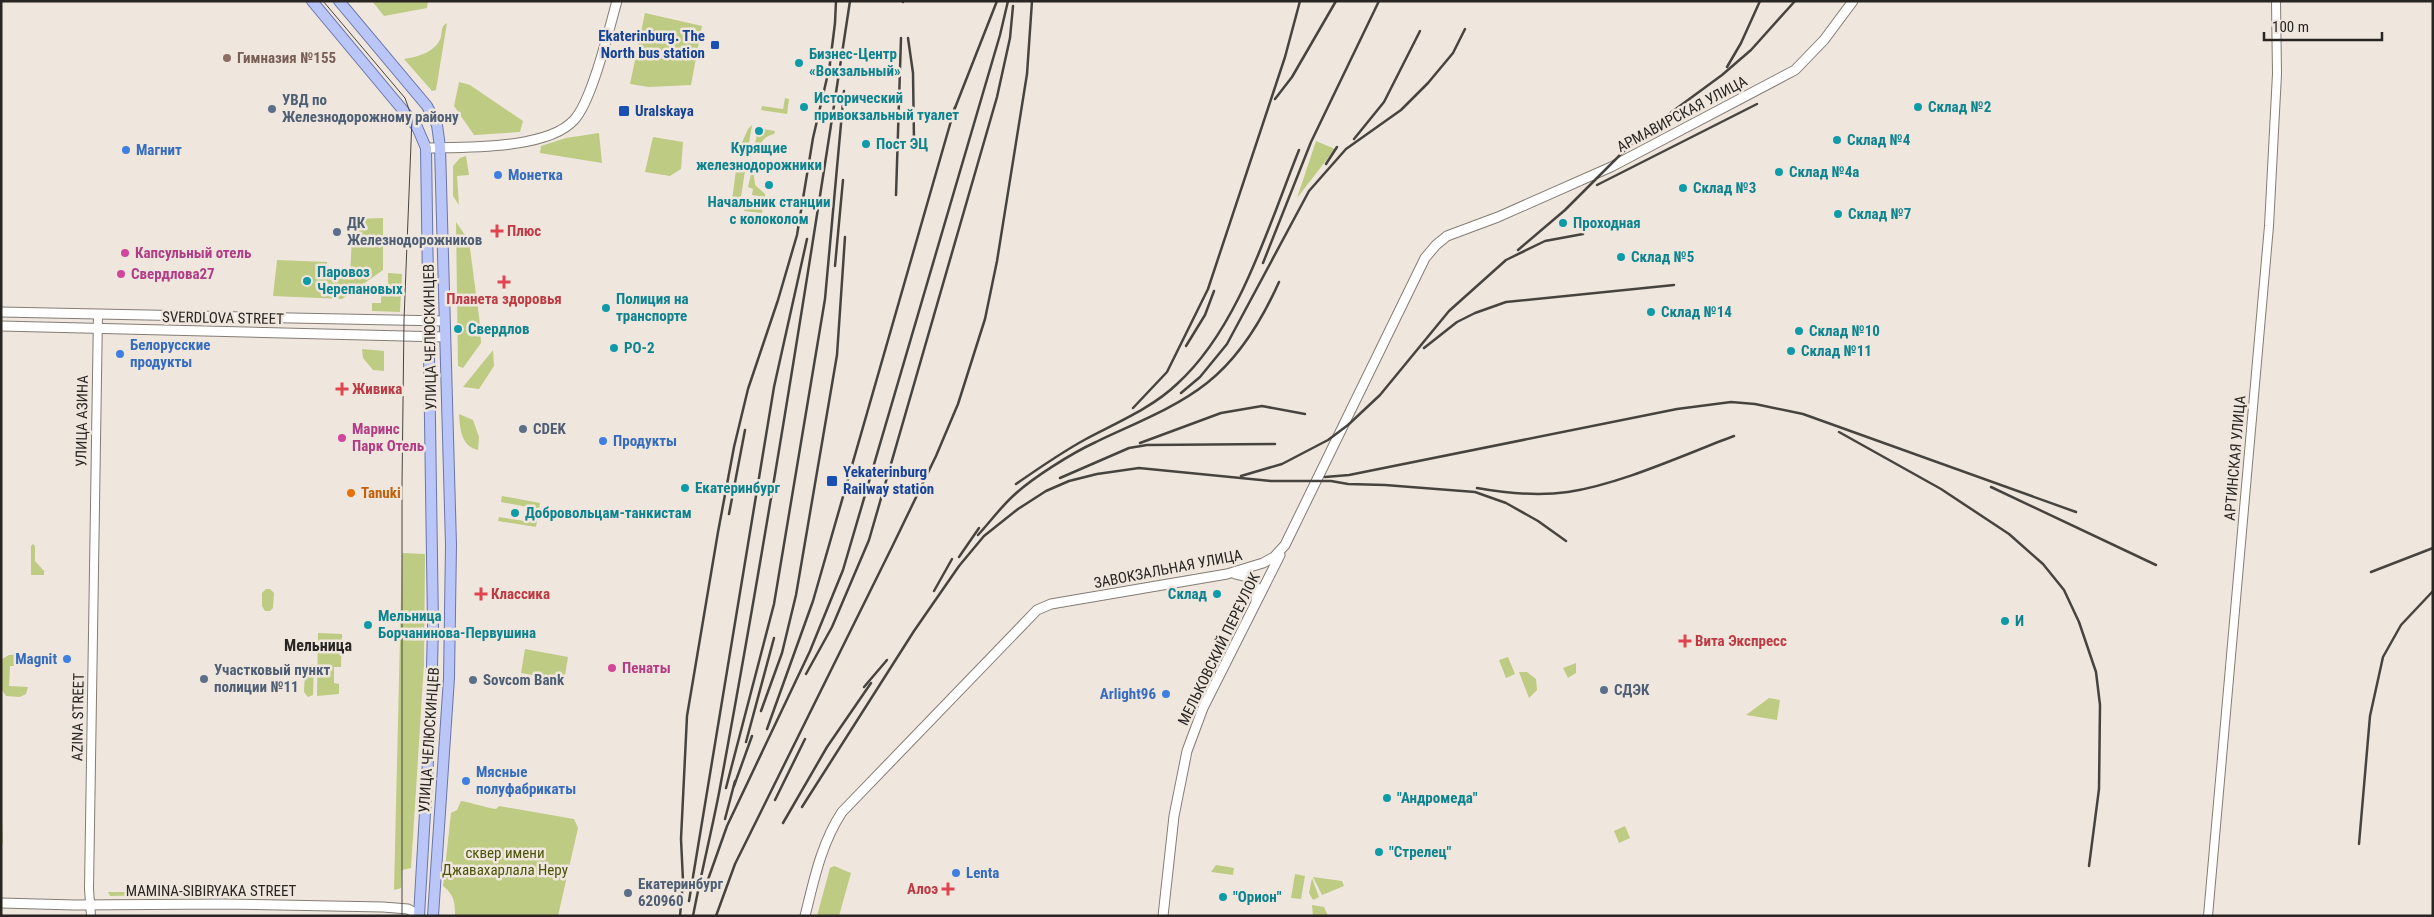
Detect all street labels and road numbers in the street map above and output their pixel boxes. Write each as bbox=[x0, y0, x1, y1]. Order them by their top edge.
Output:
street label: АРМАВИРСКАЯ УЛИЦА bbox=[1614, 72, 1751, 156]
street label: УЛИЦА ЧЕЛЮСКИНЦЕВ bbox=[420, 264, 440, 410]
street label: SVERDLOVA STREET bbox=[162, 308, 284, 328]
street label: УЛИЦА АЗИНА bbox=[72, 375, 92, 467]
street label: АРТИНСКАЯ УЛИЦА bbox=[2221, 394, 2249, 521]
street label: ЗАВОКЗАЛЬНАЯ УЛИЦА bbox=[1092, 546, 1244, 592]
street label: МЕЛЬКОВСКИЙ ПЕРЕУЛОК bbox=[1174, 569, 1264, 728]
street label: УЛИЦА ЧЕЛЮСКИНЦЕВ bbox=[415, 666, 443, 814]
street label: AZINA STREET bbox=[68, 673, 88, 761]
street label: MAMINA-SIBIRYAKA STREET bbox=[126, 882, 296, 900]

